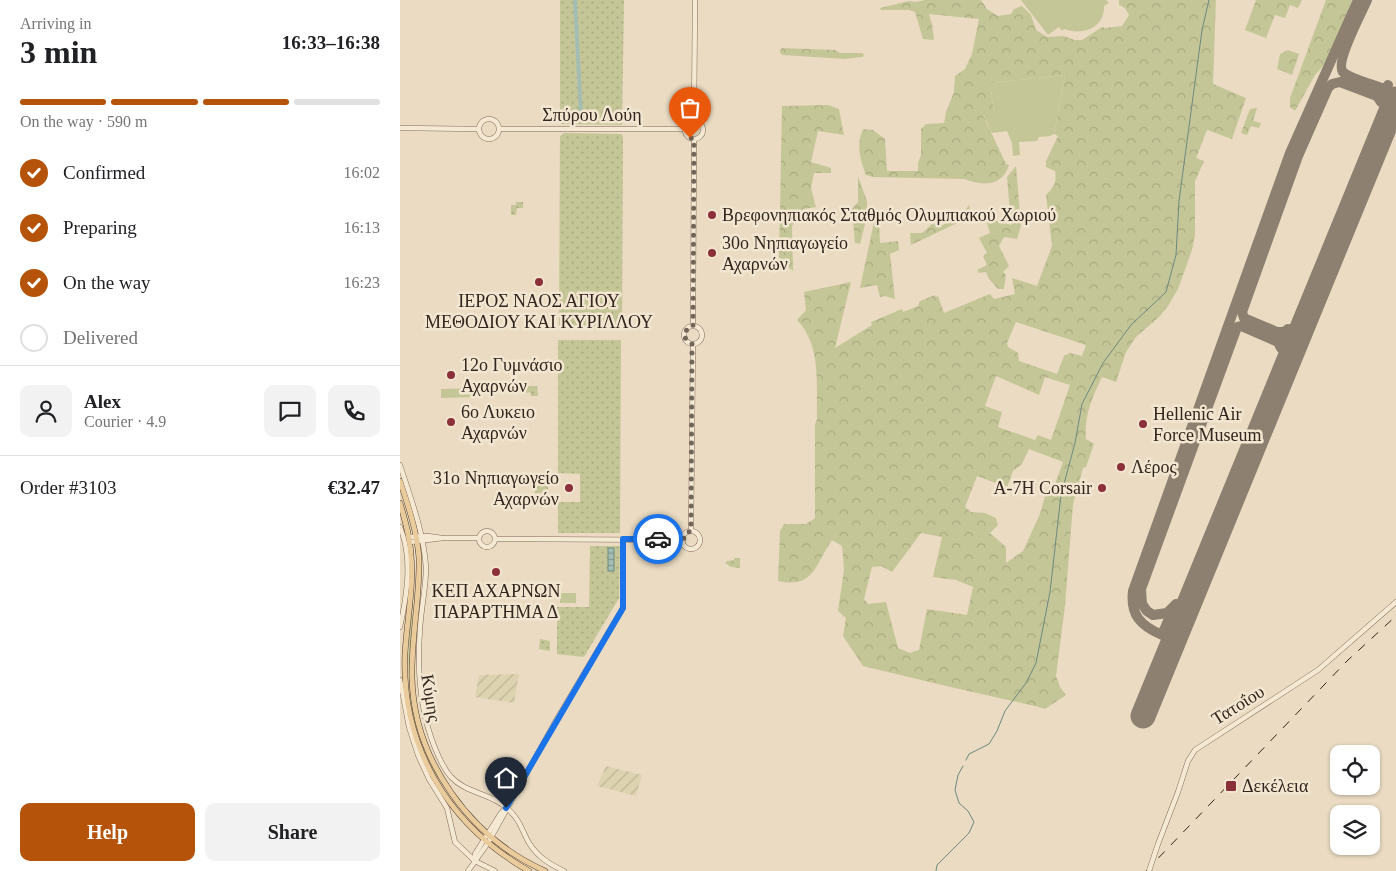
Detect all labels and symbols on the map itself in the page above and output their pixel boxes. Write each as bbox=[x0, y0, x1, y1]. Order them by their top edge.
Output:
pin bbox=[669, 87, 711, 138]
street label: Σπύρου Λούη bbox=[542, 105, 642, 125]
place label: Βρεφονηπιακός Σταθμός Ολυμπιακού Χωριού bbox=[722, 205, 1056, 225]
marker: Βρεφονηπιακός Σταθμός Ολυμπιακού Χωριού bbox=[706, 209, 718, 221]
place label: 30ο Νηπιαγωγείο Αχαρνών bbox=[722, 233, 848, 274]
marker: 30ο Νηπιαγωγείο Αχαρνών bbox=[706, 247, 718, 259]
marker: ΙΕΡΟΣ ΝΑΟΣ ΑΓΙΟΥ ΜΕΘΟΔΙΟΥ ΚΑΙ ΚΥΡΙΛΛΟΥ bbox=[533, 276, 545, 288]
place label: ΙΕΡΟΣ ΝΑΟΣ ΑΓΙΟΥ ΜΕΘΟΔΙΟΥ ΚΑΙ ΚΥΡΙΛΛΟΥ bbox=[425, 291, 653, 332]
place label: 12ο Γυμνάσιο Αχαρνών bbox=[461, 355, 563, 396]
marker: 12ο Γυμνάσιο Αχαρνών bbox=[445, 369, 457, 381]
place label: 6ο Λυκειο Αχαρνών bbox=[461, 402, 535, 443]
place label: Hellenic Air Force Museum bbox=[1153, 404, 1261, 445]
marker: 6ο Λυκειο Αχαρνών bbox=[445, 416, 457, 428]
marker: Hellenic Air Force Museum bbox=[1137, 418, 1149, 430]
place label: Λέρος bbox=[1131, 457, 1177, 477]
marker: Λέρος bbox=[1115, 461, 1127, 473]
place label: 31ο Νηπιαγωγείο Αχαρνών bbox=[433, 468, 559, 509]
place label: A-7H Corsair bbox=[994, 478, 1092, 498]
marker: 31ο Νηπιαγωγείο Αχαρνών bbox=[563, 482, 575, 494]
marker: A-7H Corsair bbox=[1096, 482, 1108, 494]
courier bbox=[633, 514, 683, 564]
marker: ΚΕΠ ΑΧΑΡΝΩΝ ΠΑΡΑΡΤΗΜΑ Δ bbox=[490, 566, 502, 578]
place label: ΚΕΠ ΑΧΑΡΝΩΝ ΠΑΡΑΡΤΗΜΑ Δ bbox=[432, 581, 560, 622]
street label: Κύμης bbox=[417, 673, 445, 723]
street label: Τατοΐου bbox=[1208, 681, 1268, 729]
pin bbox=[485, 757, 527, 808]
place label: Δεκέλεια bbox=[1242, 776, 1309, 796]
marker: Δεκέλεια bbox=[1224, 779, 1238, 793]

